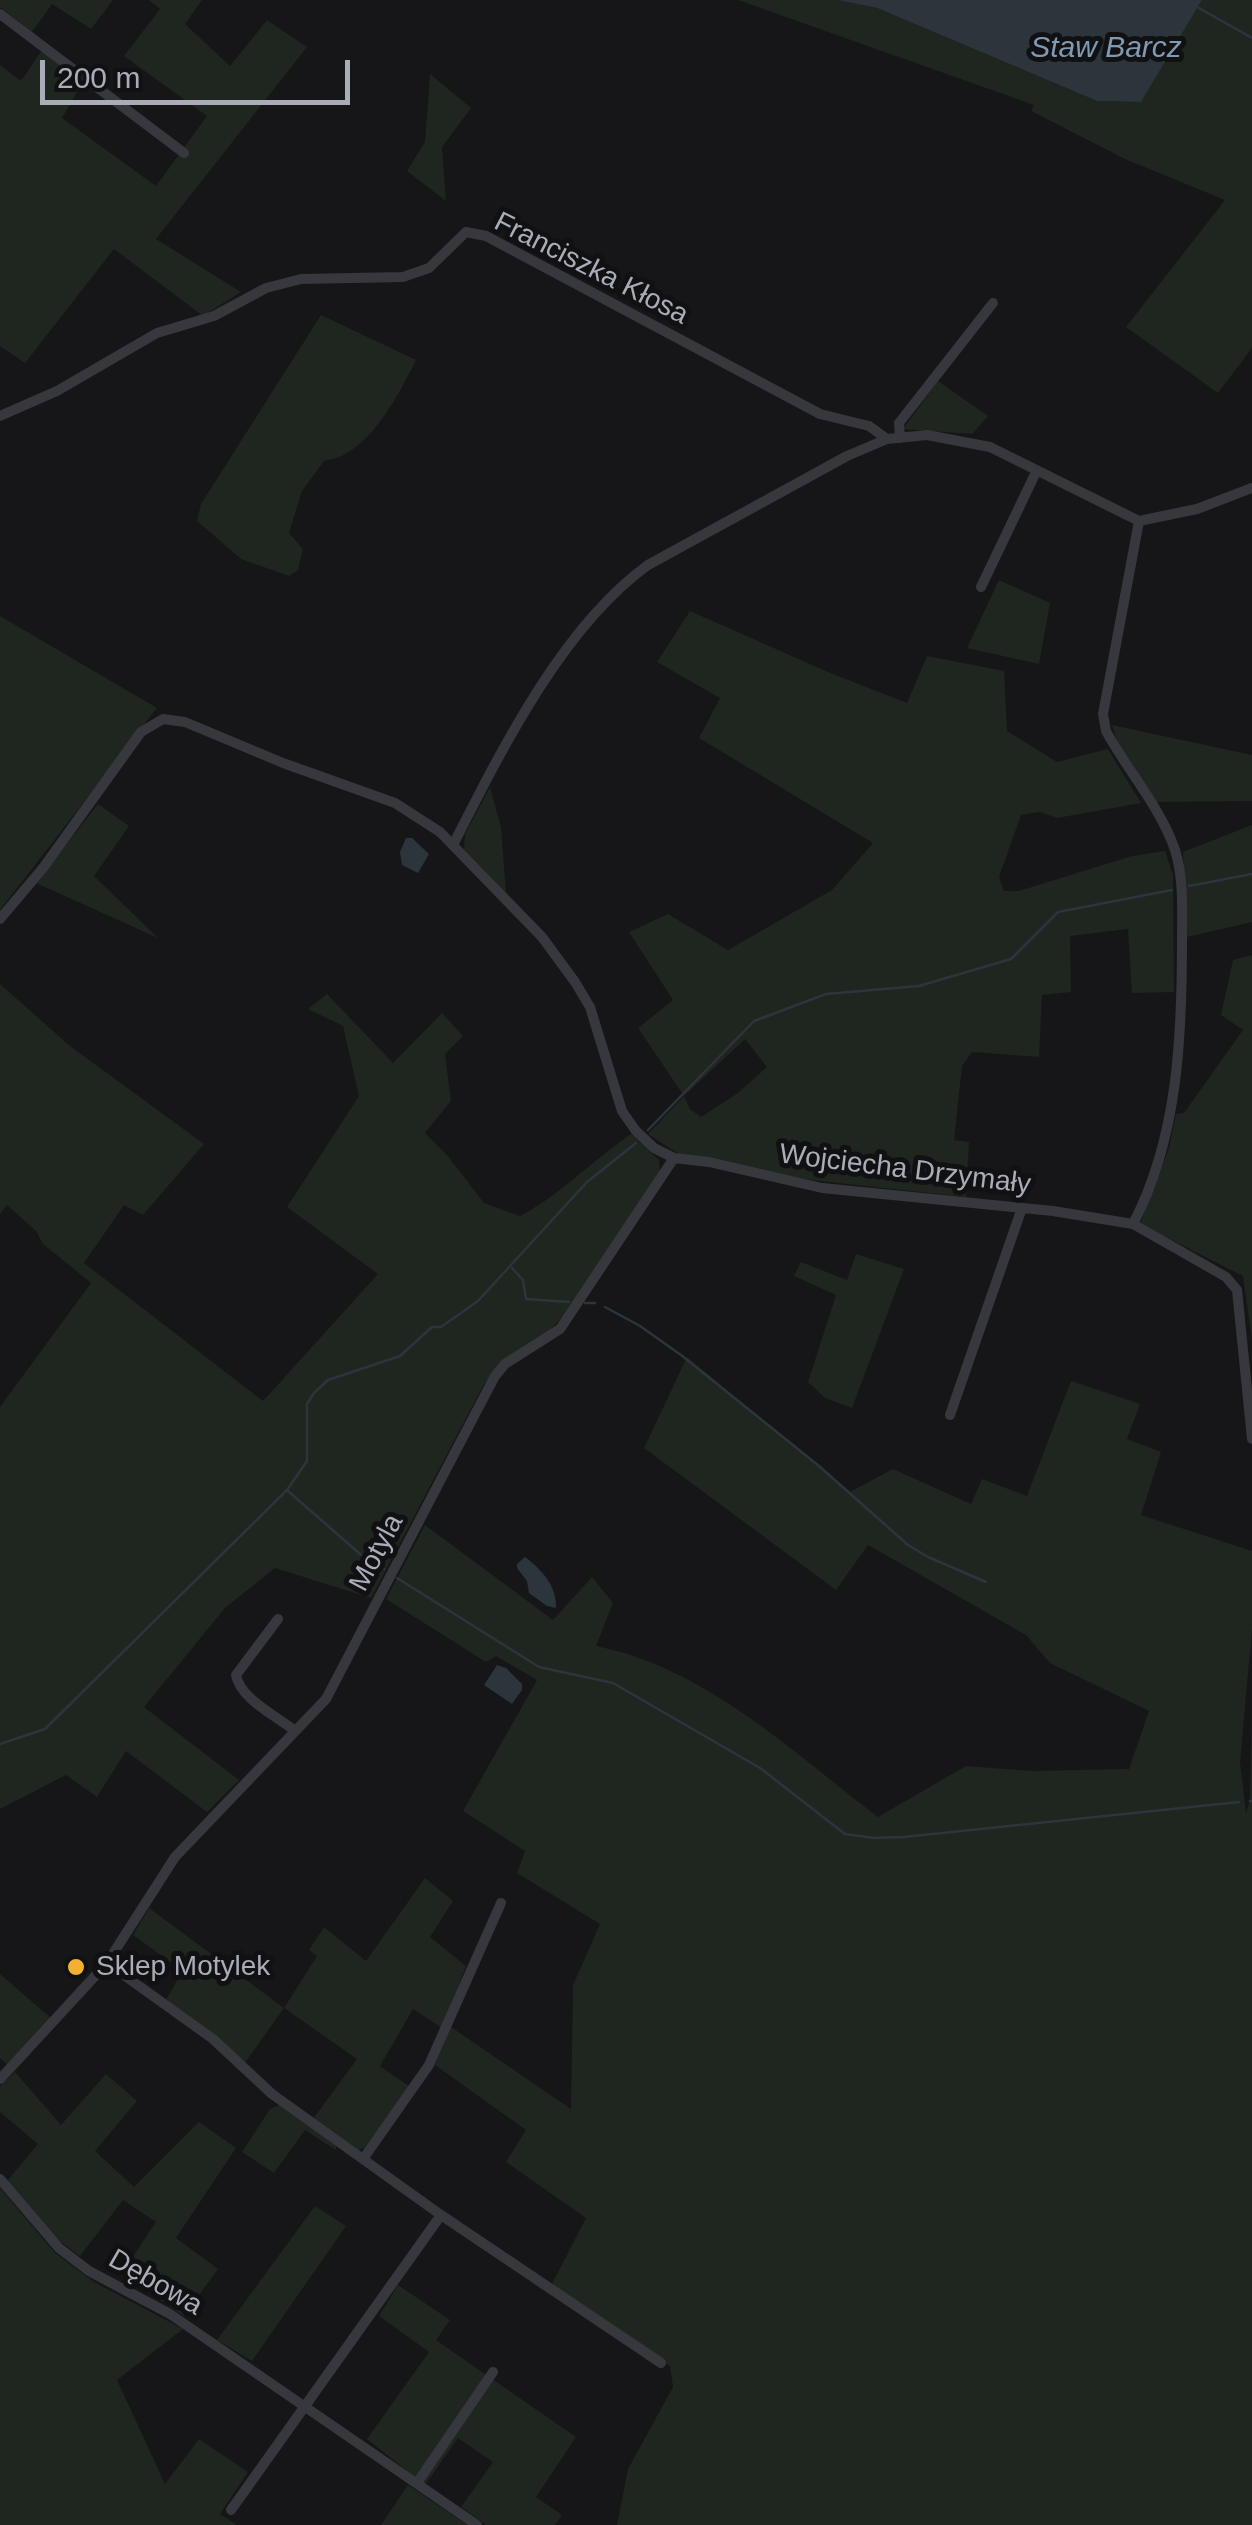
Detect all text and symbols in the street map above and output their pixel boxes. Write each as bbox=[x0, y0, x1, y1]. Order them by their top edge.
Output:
water label: Staw Barcz bbox=[1030, 31, 1182, 67]
scale bar bbox=[45, 40, 355, 102]
text: 200 m bbox=[57, 61, 140, 94]
street label: Franciszka Kłosa bbox=[488, 206, 694, 332]
street label: Wojciecha Drzymały bbox=[777, 1138, 1033, 1202]
street label: Motyla bbox=[343, 1509, 411, 1597]
place label: Sklep Motylek bbox=[96, 1950, 270, 1984]
marker: Sklep Motylek bbox=[65, 1956, 87, 1978]
street label: Dębowa bbox=[102, 2243, 208, 2323]

